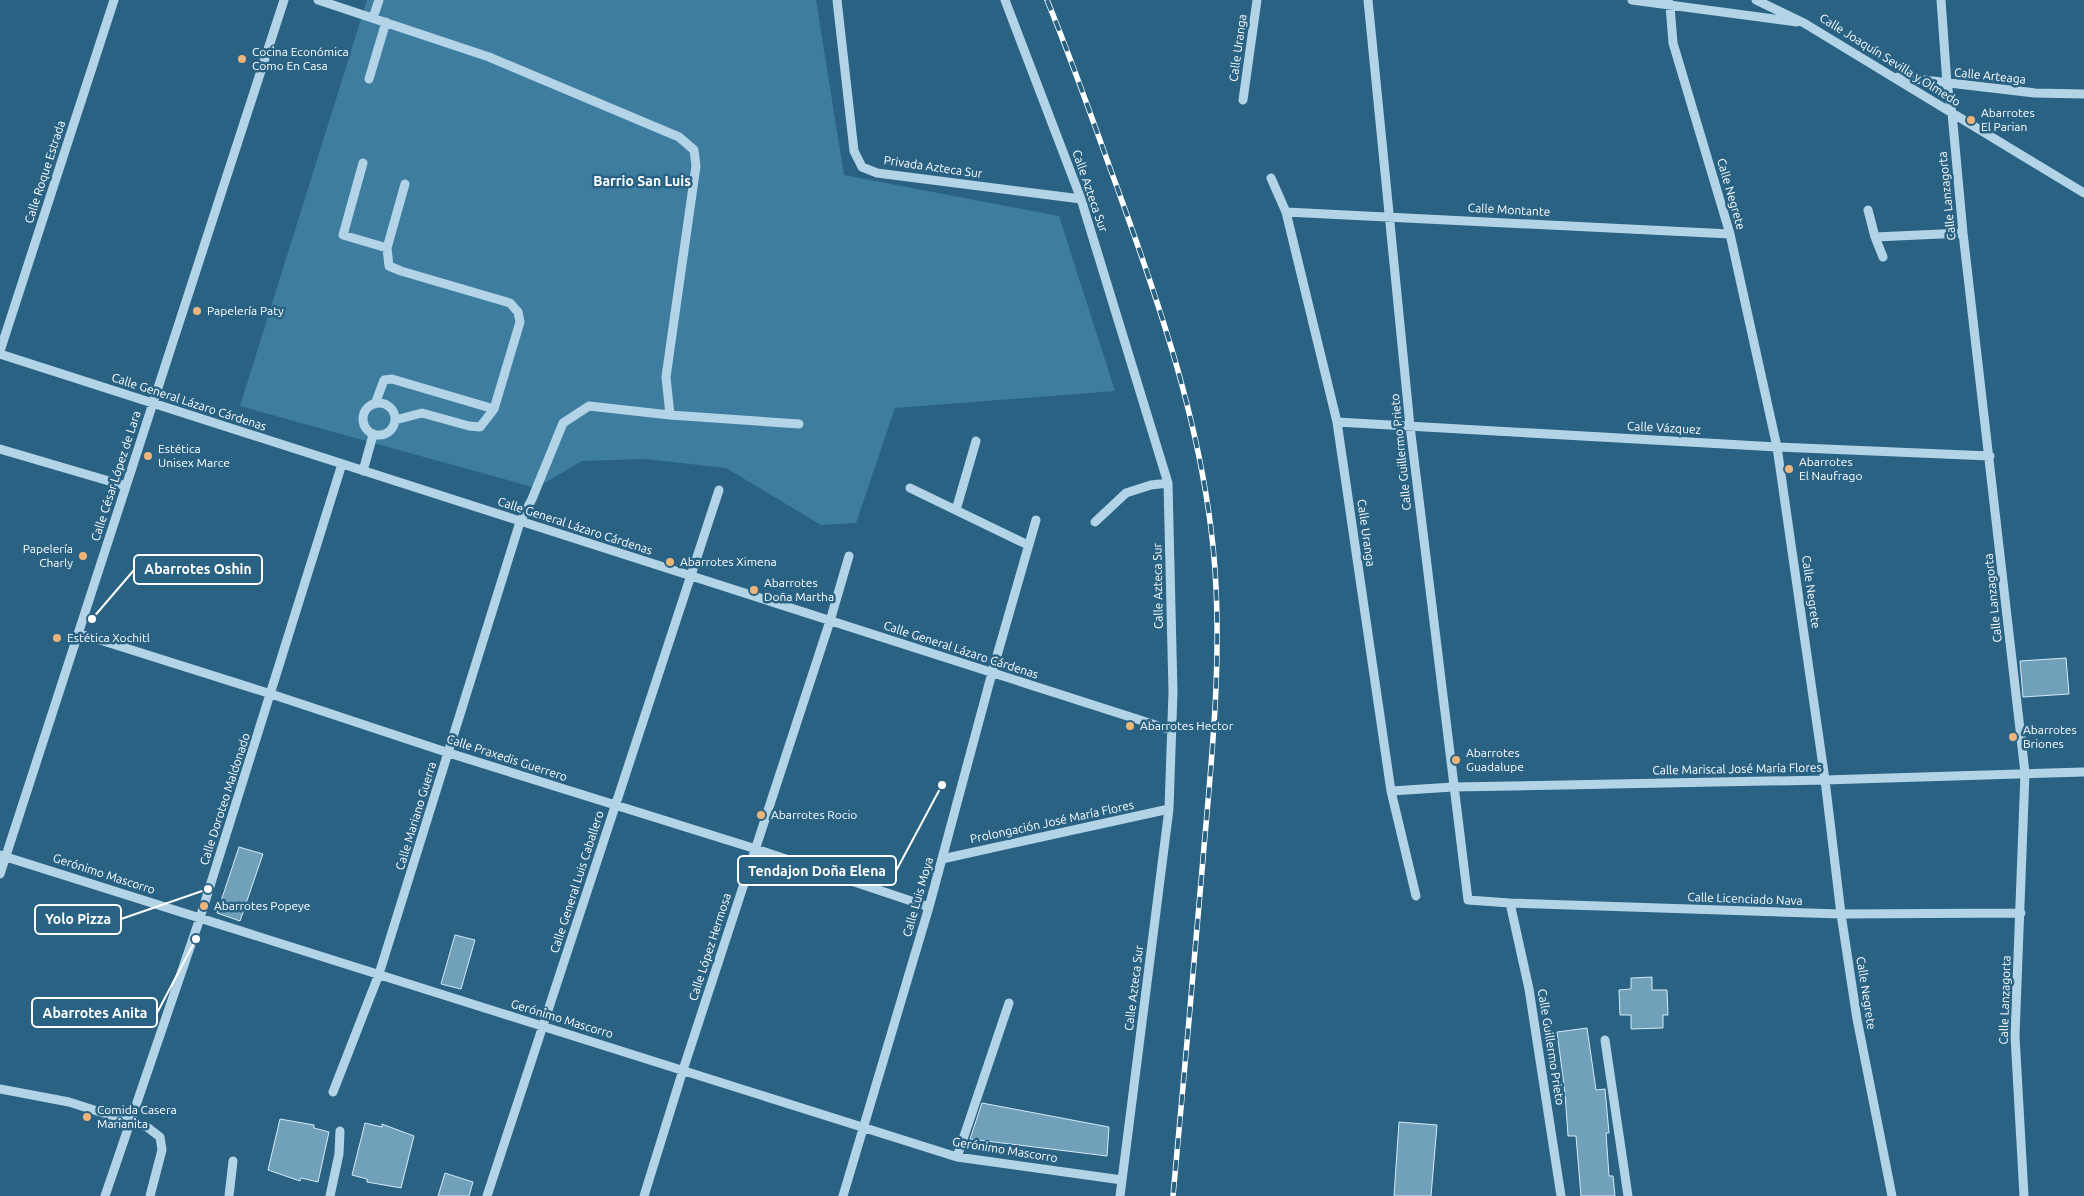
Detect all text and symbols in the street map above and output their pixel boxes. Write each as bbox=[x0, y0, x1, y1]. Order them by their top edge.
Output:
street label: Calle Joaquín Sevilla y Olmedo bbox=[1817, 11, 1963, 108]
street label: Calle Uranga bbox=[1226, 13, 1249, 83]
place label: Cocina Económica Como En Casa bbox=[252, 45, 349, 72]
marker: Cocina Económica Como En Casa bbox=[236, 53, 248, 65]
street label: Calle Arteaga bbox=[1954, 65, 2027, 86]
place label: Abarrotes El Parian bbox=[1981, 106, 2035, 133]
marker: Abarrotes El Parian bbox=[1965, 114, 1977, 126]
street label: Calle Roque Estrada bbox=[22, 119, 67, 225]
street label: Calle Azteca Sur bbox=[1070, 148, 1111, 234]
street label: Calle Lanzagorta bbox=[1935, 151, 1958, 241]
street label: Privada Azteca Sur bbox=[883, 153, 984, 180]
street label: Calle Negrete bbox=[1715, 157, 1748, 231]
district label: Barrio San Luis bbox=[593, 173, 691, 189]
street label: Calle Montante bbox=[1467, 201, 1551, 218]
place label: Papelería Paty bbox=[207, 304, 284, 317]
marker: Papelería Paty bbox=[191, 305, 203, 317]
street label: Calle General Lázaro Cárdenas bbox=[110, 370, 268, 433]
street label: Calle Guillermo Prieto bbox=[1388, 393, 1413, 511]
street label: Calle César López de Lara bbox=[88, 409, 143, 543]
street label: Calle Vázquez bbox=[1627, 419, 1702, 436]
place label: Estética Unisex Marce bbox=[158, 442, 230, 469]
marker: Estética Unisex Marce bbox=[142, 450, 154, 462]
place label: Abarrotes El Naufrago bbox=[1799, 455, 1862, 482]
marker: Abarrotes El Naufrago bbox=[1783, 463, 1795, 475]
street label: Calle General Lázaro Cárdenas bbox=[496, 494, 654, 557]
street label: Calle Uranga bbox=[1355, 498, 1378, 568]
place label: Papelería Charly bbox=[23, 542, 73, 569]
street label: Calle Azteca Sur bbox=[1150, 542, 1165, 629]
marker: Papelería Charly bbox=[77, 550, 89, 562]
street label: Calle Lanzagorta bbox=[1981, 553, 2004, 643]
callout: Abarrotes Oshin bbox=[134, 555, 262, 584]
place label: Abarrotes Ximena bbox=[680, 555, 777, 568]
street label: Calle Negrete bbox=[1800, 555, 1823, 629]
marker: Abarrotes Ximena bbox=[664, 556, 676, 568]
text: Abarrotes Oshin bbox=[144, 561, 252, 577]
place label: Abarrotes Doña Martha bbox=[764, 576, 834, 603]
marker: Abarrotes Doña Martha bbox=[748, 584, 760, 596]
street label: Calle General Lázaro Cárdenas bbox=[882, 618, 1040, 681]
place label: Estética Xochitl bbox=[67, 631, 150, 644]
marker: Estética Xochitl bbox=[51, 632, 63, 644]
place label: Abarrotes Hector bbox=[1140, 719, 1234, 732]
marker: Abarrotes Hector bbox=[1124, 720, 1136, 732]
place label: Abarrotes Briones bbox=[2023, 723, 2077, 750]
street label: Calle Doroteo Maldonado bbox=[197, 731, 252, 867]
marker: Abarrotes Briones bbox=[2007, 731, 2019, 743]
street label: Calle Praxedis Guerrero bbox=[445, 732, 569, 783]
place label: Abarrotes Guadalupe bbox=[1466, 746, 1524, 773]
marker: Abarrotes Guadalupe bbox=[1450, 754, 1462, 766]
street label: Calle Mariano Guerra bbox=[393, 760, 438, 872]
street label: Calle Mariscal José María Flores bbox=[1652, 761, 1822, 776]
street label: Prolongación José María Flores bbox=[969, 798, 1135, 845]
place label: Abarrotes Rocio bbox=[771, 808, 857, 821]
street label: Calle General Luis Caballero bbox=[547, 809, 606, 955]
marker: Abarrotes Rocio bbox=[755, 809, 767, 821]
street label: Gerónimo Mascorro bbox=[51, 851, 157, 896]
street label: Calle Luis Moya bbox=[900, 855, 935, 938]
callout: Tendajon Doña Elena bbox=[738, 856, 896, 885]
text: Tendajon Doña Elena bbox=[748, 863, 886, 879]
street label: Calle Licenciado Nava bbox=[1687, 890, 1803, 907]
street label: Calle López Hermosa bbox=[686, 891, 733, 1002]
place label: Abarrotes Popeye bbox=[214, 899, 310, 912]
marker: Abarrotes Popeye bbox=[198, 900, 210, 912]
callout: Yolo Pizza bbox=[35, 905, 121, 934]
text: Yolo Pizza bbox=[45, 911, 111, 927]
street label: Calle Azteca Sur bbox=[1122, 944, 1145, 1031]
street label: Calle Negrete bbox=[1854, 955, 1879, 1030]
street label: Calle Lanzagorta bbox=[1996, 955, 2013, 1045]
street label: Calle Guillermo Prieto bbox=[1536, 988, 1567, 1106]
street label: Gerónimo Mascorro bbox=[509, 997, 615, 1040]
callout: Abarrotes Anita bbox=[32, 998, 157, 1027]
text: Abarrotes Anita bbox=[43, 1005, 147, 1021]
place label: Comida Casera Marianita bbox=[97, 1103, 177, 1130]
marker: Comida Casera Marianita bbox=[81, 1111, 93, 1123]
street label: Gerónimo Mascorro bbox=[951, 1135, 1059, 1164]

